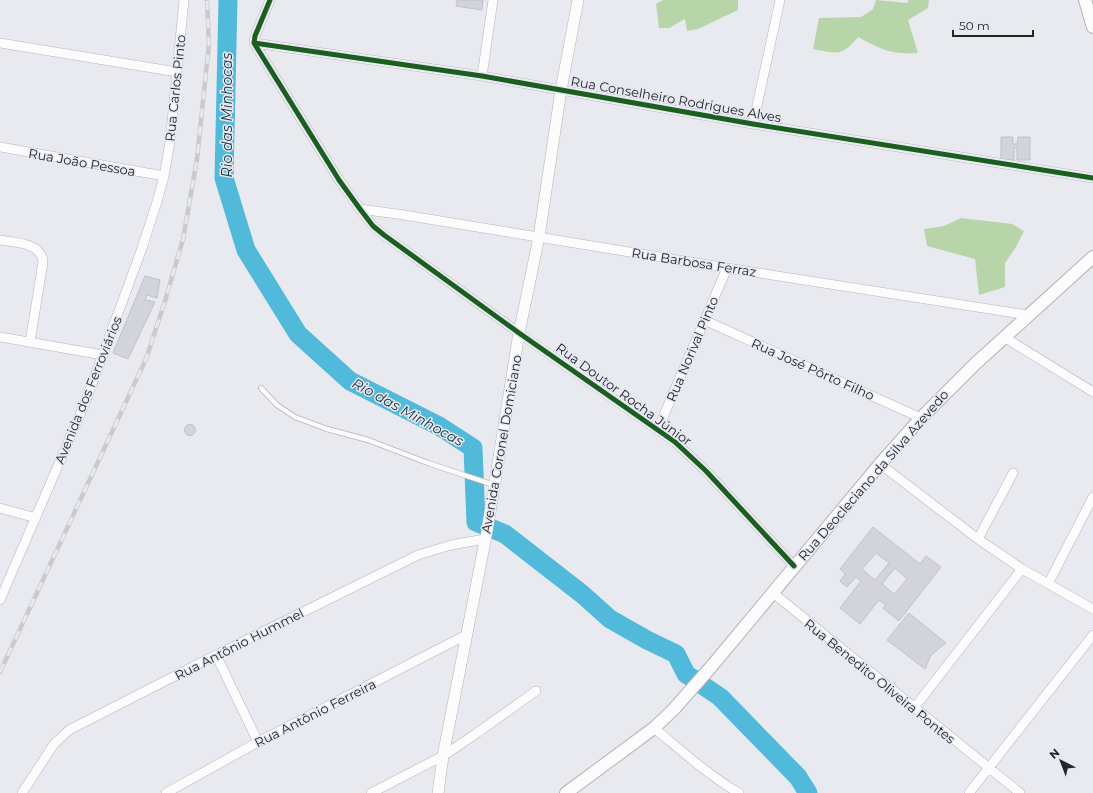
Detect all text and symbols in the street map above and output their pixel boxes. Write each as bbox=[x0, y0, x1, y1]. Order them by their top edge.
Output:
scale bar bbox=[953, 12, 1033, 38]
text: 50 m bbox=[959, 18, 990, 33]
street label: Rua Carlos Pinto bbox=[161, 34, 189, 142]
water label: Rio das Minhocas bbox=[218, 52, 236, 177]
street label: Rua Conselheiro Rodrigues Alves bbox=[569, 73, 783, 125]
street label: Rua João Pessoa bbox=[27, 145, 137, 179]
street label: Rua Barbosa Ferraz bbox=[630, 244, 758, 280]
street label: Rua Norival Pinto bbox=[663, 294, 721, 404]
street label: Avenida dos Ferroviários bbox=[51, 314, 125, 466]
street label: Rua José Pôrto Filho bbox=[749, 335, 877, 403]
street label: Rua Doutor Rocha Júnior bbox=[553, 339, 695, 449]
street label: Avenida Coronel Domiciano bbox=[477, 353, 525, 535]
water label: Rio das Minhocas bbox=[349, 374, 467, 450]
street label: Rua Deocleciano da Silva Azevedo bbox=[794, 386, 952, 564]
street label: Rua Antônio Hummel bbox=[172, 605, 306, 683]
street label: Rua Benedito Oliveira Pontes bbox=[801, 615, 959, 747]
street label: Rua Antônio Ferreira bbox=[252, 675, 378, 751]
north arrow bbox=[1041, 741, 1081, 781]
text: N bbox=[1046, 745, 1062, 762]

